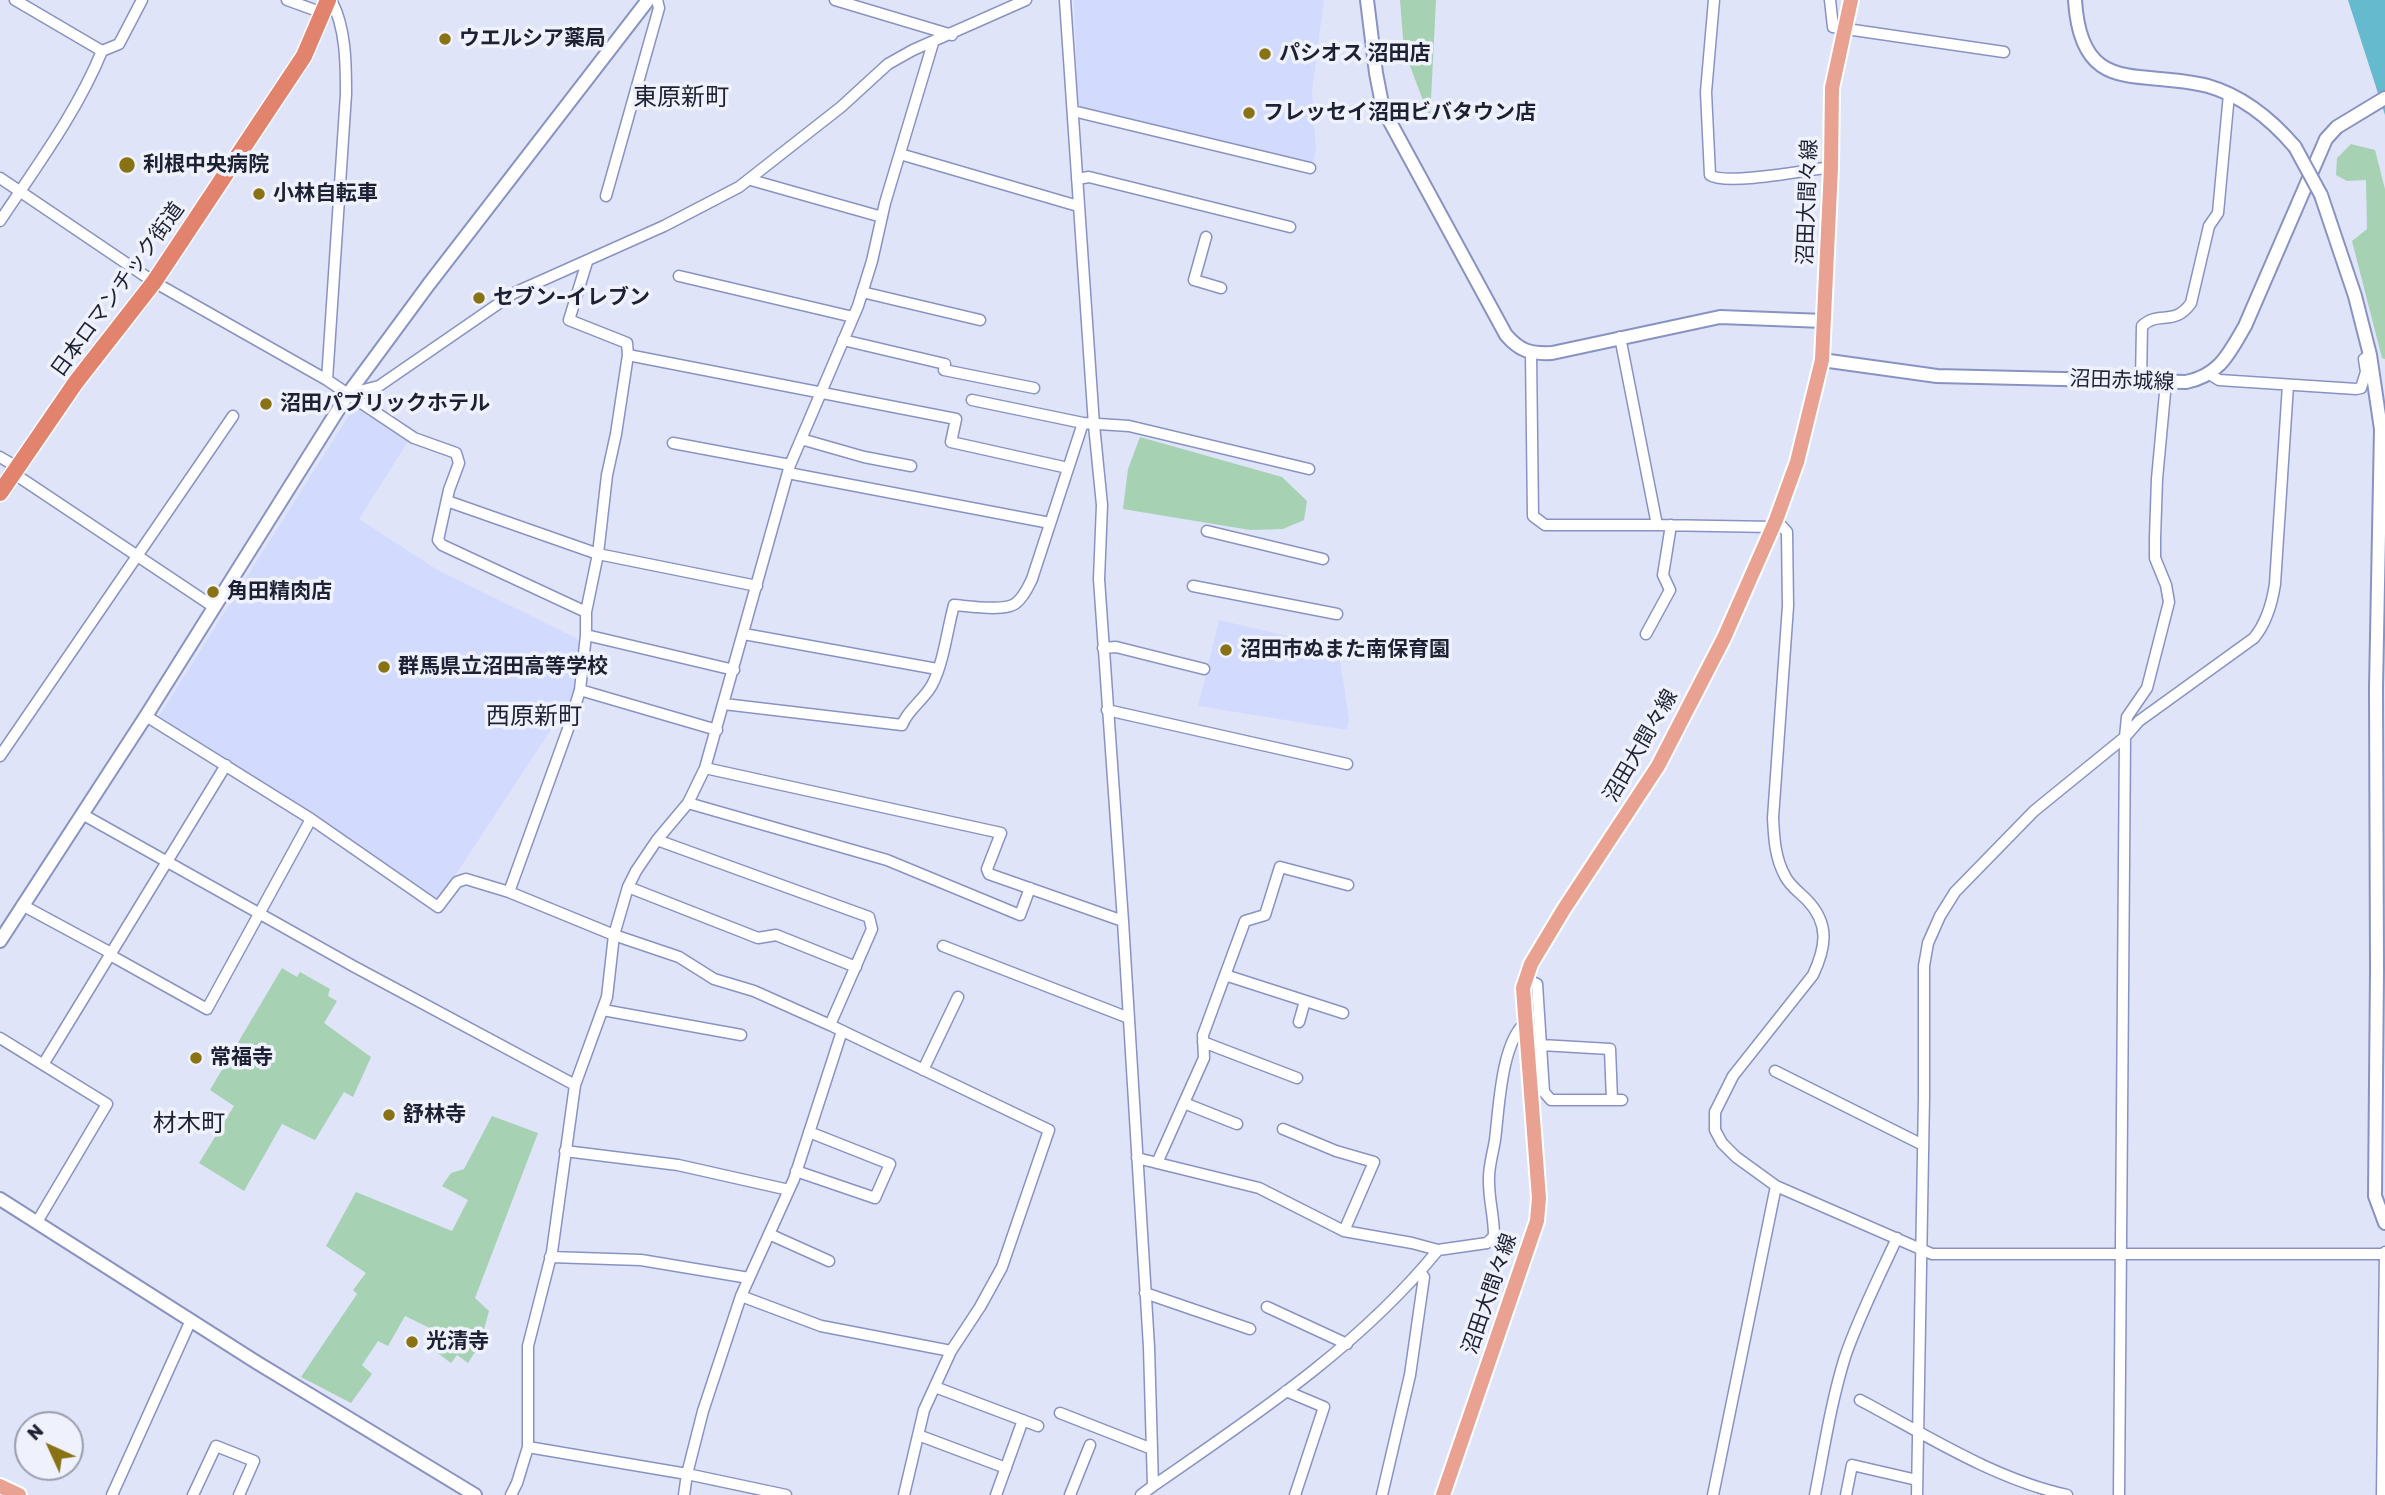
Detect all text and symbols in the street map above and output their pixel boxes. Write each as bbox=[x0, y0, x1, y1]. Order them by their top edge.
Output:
place label: ウエルシア薬局 bbox=[459, 26, 606, 52]
marker: ウエルシア薬局 bbox=[437, 31, 453, 47]
place label: パシオス 沼田店 bbox=[1279, 41, 1430, 67]
marker: パシオス 沼田店 bbox=[1257, 46, 1273, 62]
district label: 東原新町 bbox=[633, 84, 729, 112]
place label: フレッセイ沼田ビバタウン店 bbox=[1263, 100, 1536, 126]
marker: フレッセイ沼田ビバタウン店 bbox=[1241, 105, 1257, 121]
street label: 沼田大間々線 bbox=[1793, 139, 1823, 265]
place label: 利根中央病院 bbox=[143, 152, 269, 178]
marker: 利根中央病院 bbox=[117, 155, 137, 175]
place label: 小林自転車 bbox=[273, 181, 378, 207]
marker: 小林自転車 bbox=[251, 186, 267, 202]
street label: 日本ロマンチック街道 bbox=[46, 198, 190, 382]
place label: セブン-イレブン bbox=[493, 285, 650, 311]
marker: セブン-イレブン bbox=[471, 290, 487, 306]
street label: 沼田赤城線 bbox=[2069, 367, 2175, 395]
place label: 沼田パブリックホテル bbox=[280, 391, 490, 417]
marker: 沼田パブリックホテル bbox=[258, 396, 274, 412]
place label: 角田精肉店 bbox=[227, 579, 332, 605]
marker: 角田精肉店 bbox=[205, 584, 221, 600]
place label: 沼田市ぬまた南保育園 bbox=[1240, 637, 1450, 663]
marker: 沼田市ぬまた南保育園 bbox=[1218, 642, 1234, 658]
place label: 群馬県立沼田高等学校 bbox=[398, 654, 608, 680]
marker: 群馬県立沼田高等学校 bbox=[376, 659, 392, 675]
street label: 沼田大間々線 bbox=[1599, 685, 1683, 807]
district label: 西原新町 bbox=[486, 703, 582, 731]
place label: 常福寺 bbox=[210, 1045, 273, 1071]
marker: 常福寺 bbox=[188, 1050, 204, 1066]
place label: 舒林寺 bbox=[403, 1102, 466, 1128]
marker: 舒林寺 bbox=[381, 1107, 397, 1123]
district label: 材木町 bbox=[153, 1110, 225, 1138]
street label: 沼田大間々線 bbox=[1458, 1230, 1522, 1358]
place label: 光清寺 bbox=[426, 1329, 489, 1355]
marker: 光清寺 bbox=[404, 1334, 420, 1350]
north arrow bbox=[14, 1411, 84, 1481]
text: N bbox=[22, 1419, 48, 1445]

